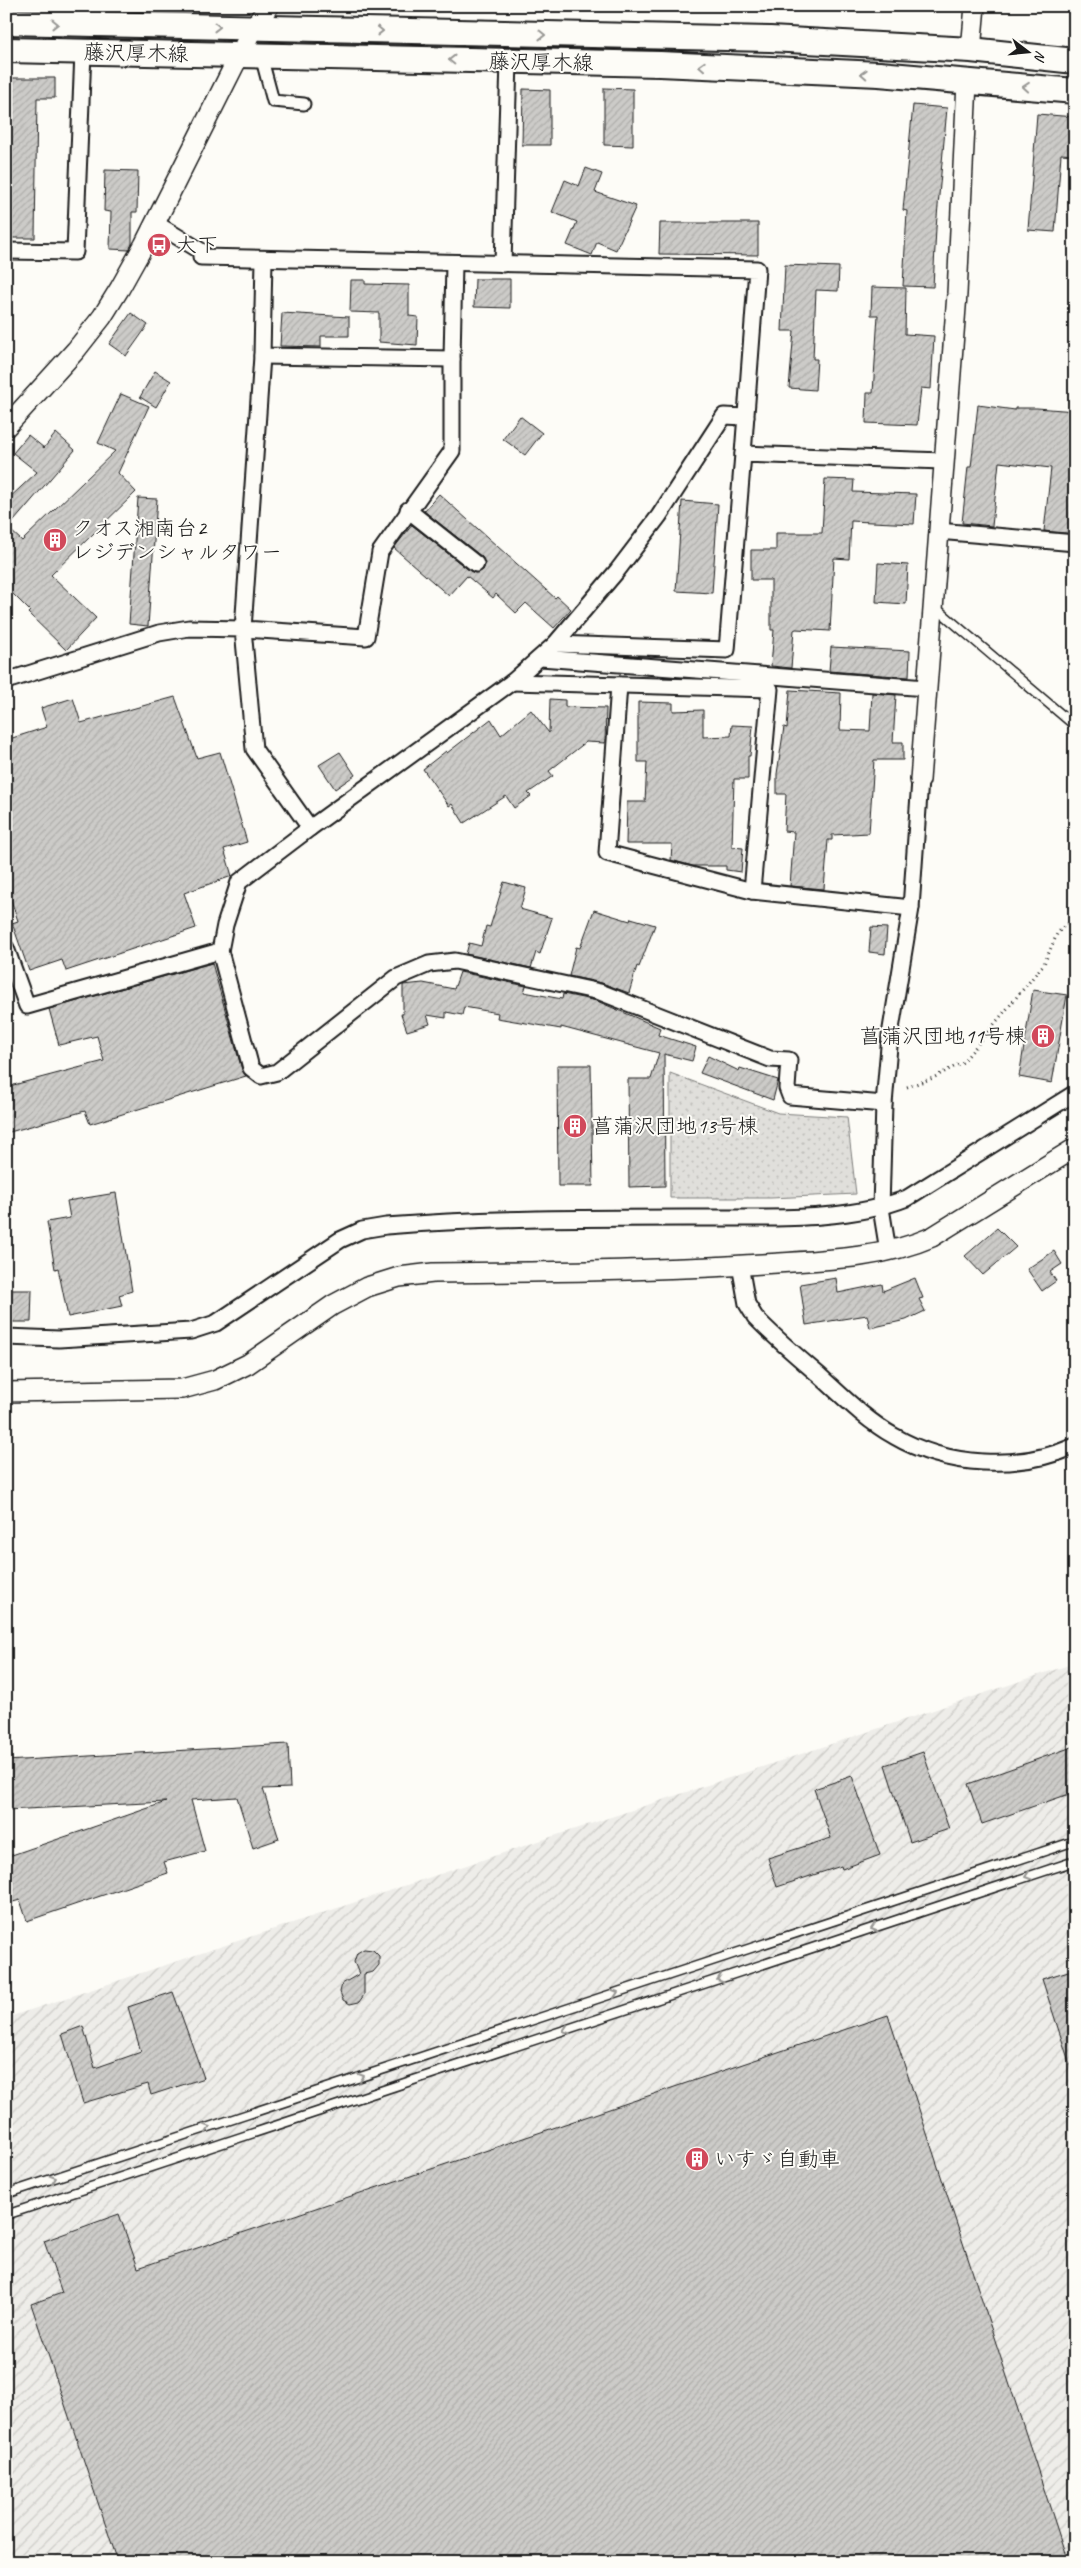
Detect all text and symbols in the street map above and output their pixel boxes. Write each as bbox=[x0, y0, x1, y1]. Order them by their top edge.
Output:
one-way arrow bbox=[51, 18, 59, 29]
one-way arrow bbox=[214, 22, 222, 32]
one-way arrow bbox=[376, 26, 384, 36]
north arrow bbox=[1004, 28, 1054, 78]
one-way arrow bbox=[539, 29, 547, 40]
street label: 藤沢厚木線 bbox=[83, 39, 189, 67]
street label: 藤沢厚木線 bbox=[488, 48, 594, 76]
text: N bbox=[1030, 49, 1049, 64]
one-way arrow bbox=[448, 55, 456, 65]
one-way arrow bbox=[698, 60, 706, 71]
one-way arrow bbox=[860, 68, 868, 79]
one-way arrow bbox=[1022, 81, 1030, 92]
bus stop icon: 大下 bbox=[146, 232, 172, 258]
place label: 大下 bbox=[176, 232, 218, 258]
place label: クオス湘南台2 レジデンシャルタワー bbox=[72, 515, 282, 565]
building icon: クオス湘南台2 レジデンシャルタワー bbox=[42, 527, 68, 553]
place label: 菖蒲沢団地11号棟 bbox=[860, 1023, 1026, 1049]
building icon: 菖蒲沢団地11号棟 bbox=[1030, 1023, 1056, 1049]
building icon: 菖蒲沢団地13号棟 bbox=[562, 1113, 588, 1139]
place label: 菖蒲沢団地13号棟 bbox=[592, 1113, 758, 1139]
one-way arrow bbox=[1025, 1871, 1033, 1881]
one-way arrow bbox=[871, 1922, 879, 1932]
one-way arrow bbox=[716, 1973, 725, 1983]
one-way arrow bbox=[611, 1989, 619, 1999]
one-way arrow bbox=[562, 2024, 570, 2034]
one-way arrow bbox=[356, 2072, 365, 2082]
one-way arrow bbox=[202, 2123, 211, 2133]
building icon: いすゞ自動車 bbox=[684, 2146, 710, 2172]
place label: いすゞ自動車 bbox=[714, 2146, 840, 2172]
one-way arrow bbox=[48, 2174, 56, 2184]

